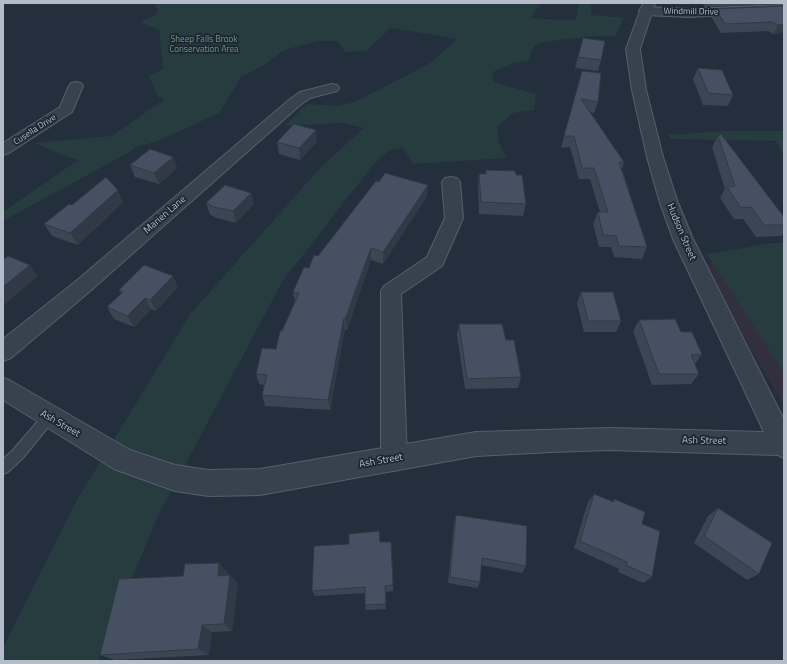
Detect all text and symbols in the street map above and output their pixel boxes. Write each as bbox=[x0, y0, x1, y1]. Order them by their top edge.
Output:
street label: Windmill Drive bbox=[663, 6, 719, 18]
park label: Sheep Falls Brook Conservation Area bbox=[169, 35, 239, 56]
street label: Cusella Drive bbox=[12, 112, 58, 148]
street label: Marien Lane bbox=[141, 193, 189, 237]
street label: Hudson Street bbox=[664, 202, 698, 262]
street label: Ash Street bbox=[38, 408, 82, 440]
street label: Ash Street bbox=[682, 435, 726, 447]
street label: Ash Street bbox=[358, 451, 404, 471]

